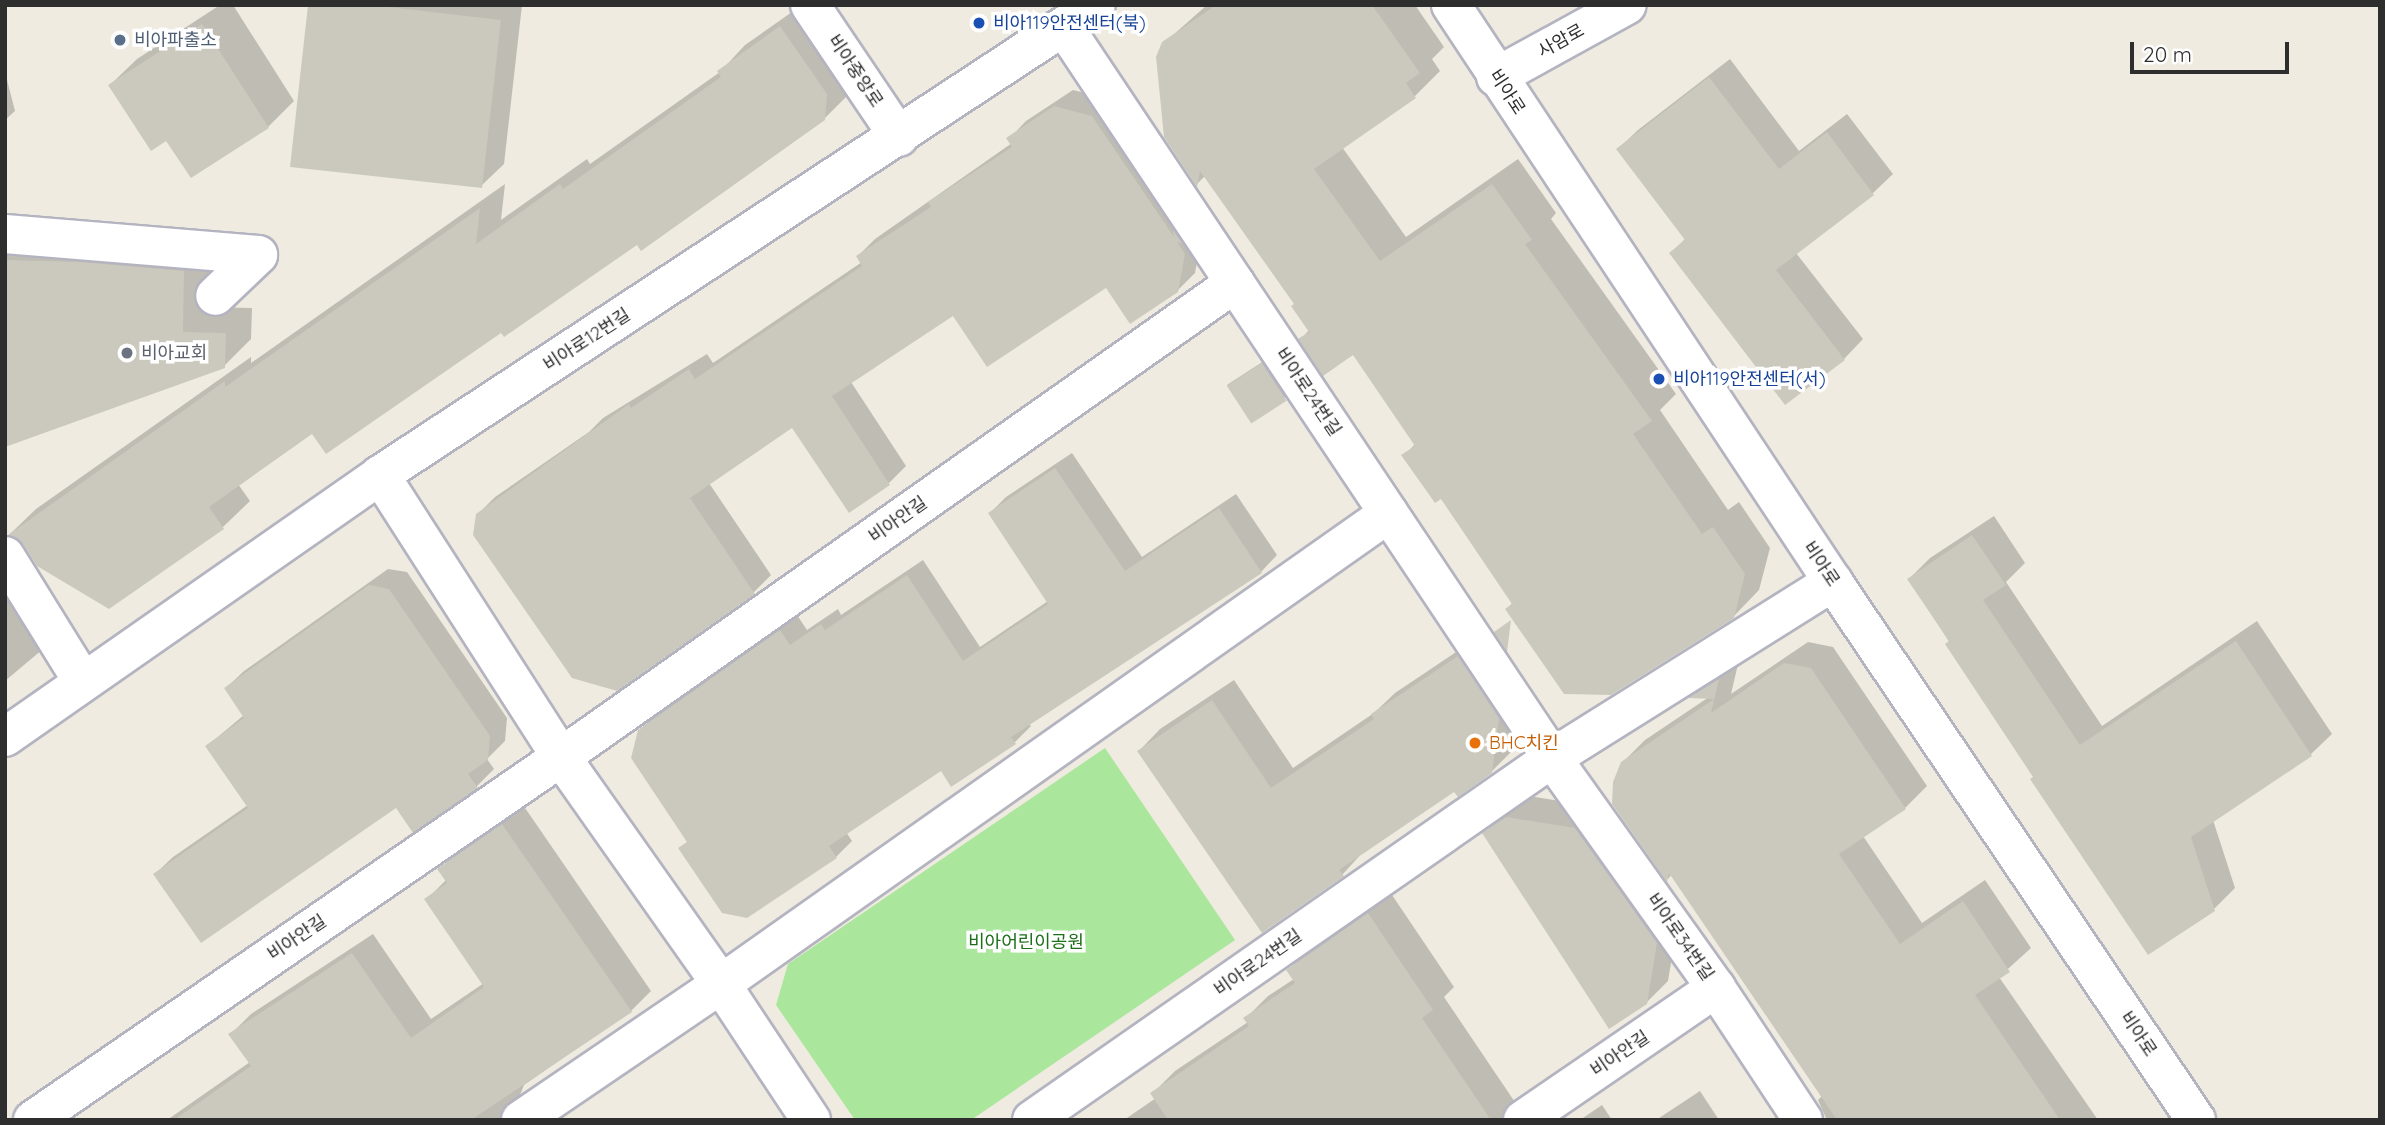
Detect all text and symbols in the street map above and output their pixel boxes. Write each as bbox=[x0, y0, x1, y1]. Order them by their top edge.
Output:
place label: 비아119안전센터(북) bbox=[993, 12, 1146, 34]
marker: 비아119안전센터(북) bbox=[971, 15, 987, 31]
street label: 사암로 bbox=[1534, 20, 1588, 62]
scale bar bbox=[2133, 28, 2292, 72]
place label: 비아파출소 bbox=[134, 29, 217, 51]
street label: 비아중앙로 bbox=[823, 31, 887, 111]
marker: 비아파출소 bbox=[112, 32, 128, 48]
text: 20 m bbox=[2143, 41, 2192, 67]
street label: 비아로 bbox=[1484, 65, 1530, 119]
street label: 비아로12번길 bbox=[539, 304, 635, 376]
place label: 비아교회 bbox=[141, 342, 207, 364]
street label: 비아로24번길 bbox=[1271, 344, 1345, 440]
marker: 비아교회 bbox=[119, 345, 135, 361]
place label: 비아119안전센터(서) bbox=[1673, 368, 1826, 390]
marker: 비아119안전센터(서) bbox=[1651, 371, 1667, 387]
street label: 비아안길 bbox=[865, 492, 931, 548]
street label: 비아로 bbox=[1798, 537, 1844, 591]
place label: BHC치킨 bbox=[1489, 732, 1559, 754]
marker: BHC치킨 bbox=[1467, 735, 1483, 751]
street label: 비아로34번길 bbox=[1642, 889, 1718, 985]
street label: 비아안길 bbox=[264, 911, 330, 965]
street label: 비아로24번길 bbox=[1210, 925, 1306, 1001]
park label: 비아어린이공원 bbox=[968, 931, 1084, 953]
street label: 비아로 bbox=[2115, 1007, 2161, 1061]
street label: 비아안길 bbox=[1587, 1027, 1653, 1081]

